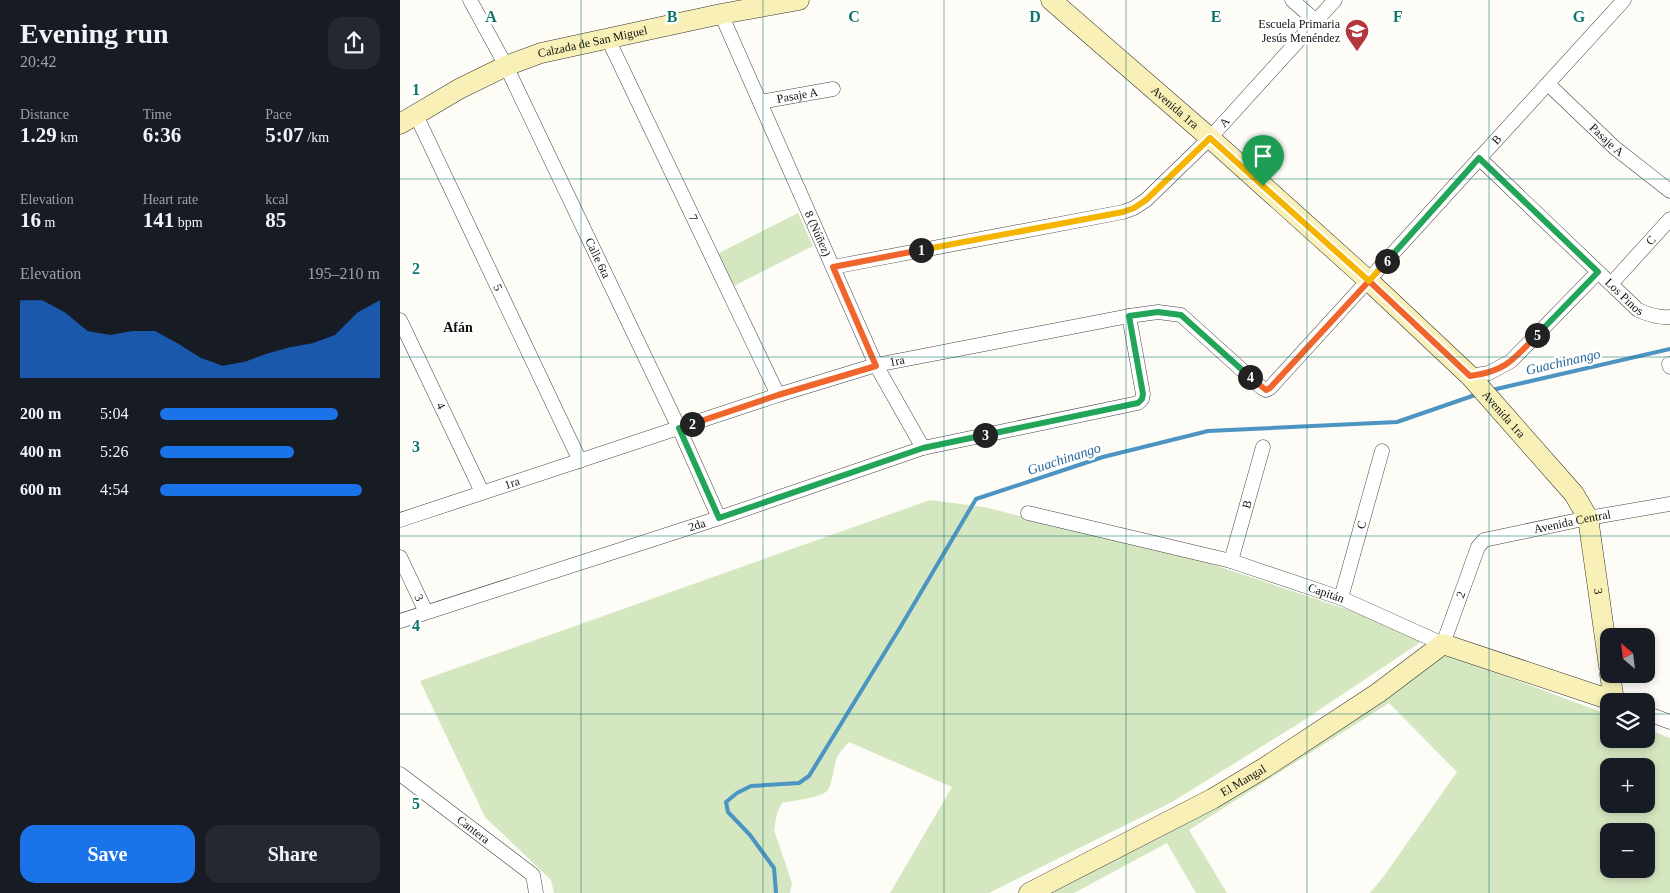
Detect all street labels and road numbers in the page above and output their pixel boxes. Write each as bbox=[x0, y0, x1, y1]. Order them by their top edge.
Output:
street label: Calzada de San Miguel bbox=[536, 23, 649, 61]
street label: Avenida 1ra bbox=[1148, 83, 1202, 132]
street label: Pasaje A bbox=[776, 85, 819, 106]
street label: A bbox=[1216, 114, 1233, 130]
street label: Pasaje A bbox=[1587, 120, 1627, 159]
street label: B bbox=[1489, 132, 1504, 147]
street label: 8 (Núñez) bbox=[802, 209, 834, 258]
street label: 7 bbox=[686, 212, 701, 223]
street label: C bbox=[1643, 233, 1659, 248]
street label: Calle 6ta bbox=[582, 236, 614, 281]
street label: Los Pinos bbox=[1602, 275, 1645, 318]
street label: 5 bbox=[490, 282, 505, 293]
street label: 1ra bbox=[888, 352, 907, 369]
street label: Avenida 1ra bbox=[1479, 388, 1529, 441]
street label: 4 bbox=[433, 400, 448, 411]
street label: 1ra bbox=[503, 474, 522, 492]
street label: B bbox=[1239, 498, 1255, 510]
street label: Avenida Central bbox=[1532, 507, 1612, 536]
street label: 2da bbox=[687, 516, 708, 534]
street label: C bbox=[1354, 519, 1369, 531]
street label: Capitán bbox=[1306, 580, 1347, 606]
street label: 3 bbox=[1591, 587, 1606, 595]
street label: 2 bbox=[1453, 589, 1468, 600]
street label: 3 bbox=[412, 592, 427, 603]
street label: El Mangal bbox=[1218, 761, 1269, 799]
street label: Cantera bbox=[454, 813, 493, 847]

